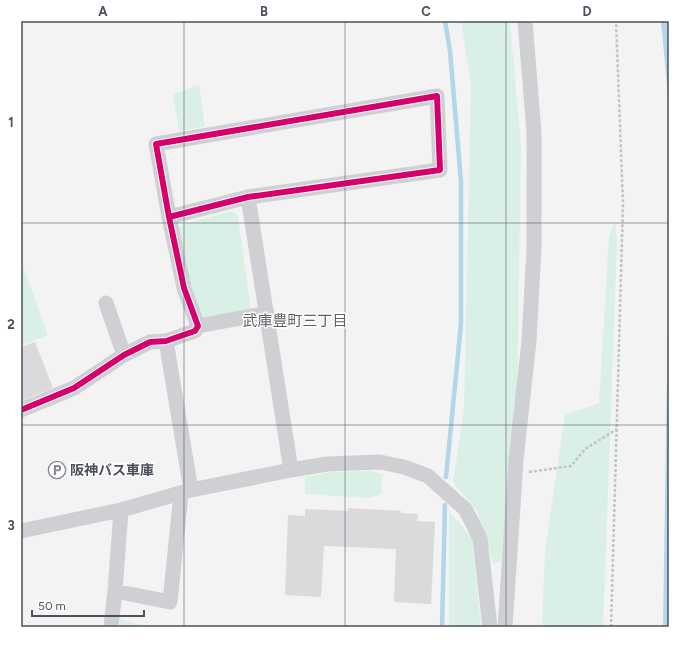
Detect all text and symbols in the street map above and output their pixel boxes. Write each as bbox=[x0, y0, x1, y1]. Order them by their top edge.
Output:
text: A bbox=[98, 4, 108, 19]
text: B bbox=[260, 4, 268, 19]
text: C bbox=[421, 4, 431, 19]
text: D bbox=[582, 4, 592, 19]
text: 1 bbox=[8, 115, 14, 130]
district label: 武庫豊町三丁目 bbox=[242, 312, 348, 330]
text: 2 bbox=[7, 317, 15, 332]
parking icon: 阪神バス車庫 bbox=[47, 460, 67, 480]
place label: 阪神バス車庫 bbox=[70, 462, 154, 479]
text: 3 bbox=[7, 518, 15, 533]
scale bar bbox=[32, 592, 144, 618]
text: 50 m bbox=[38, 599, 66, 613]

